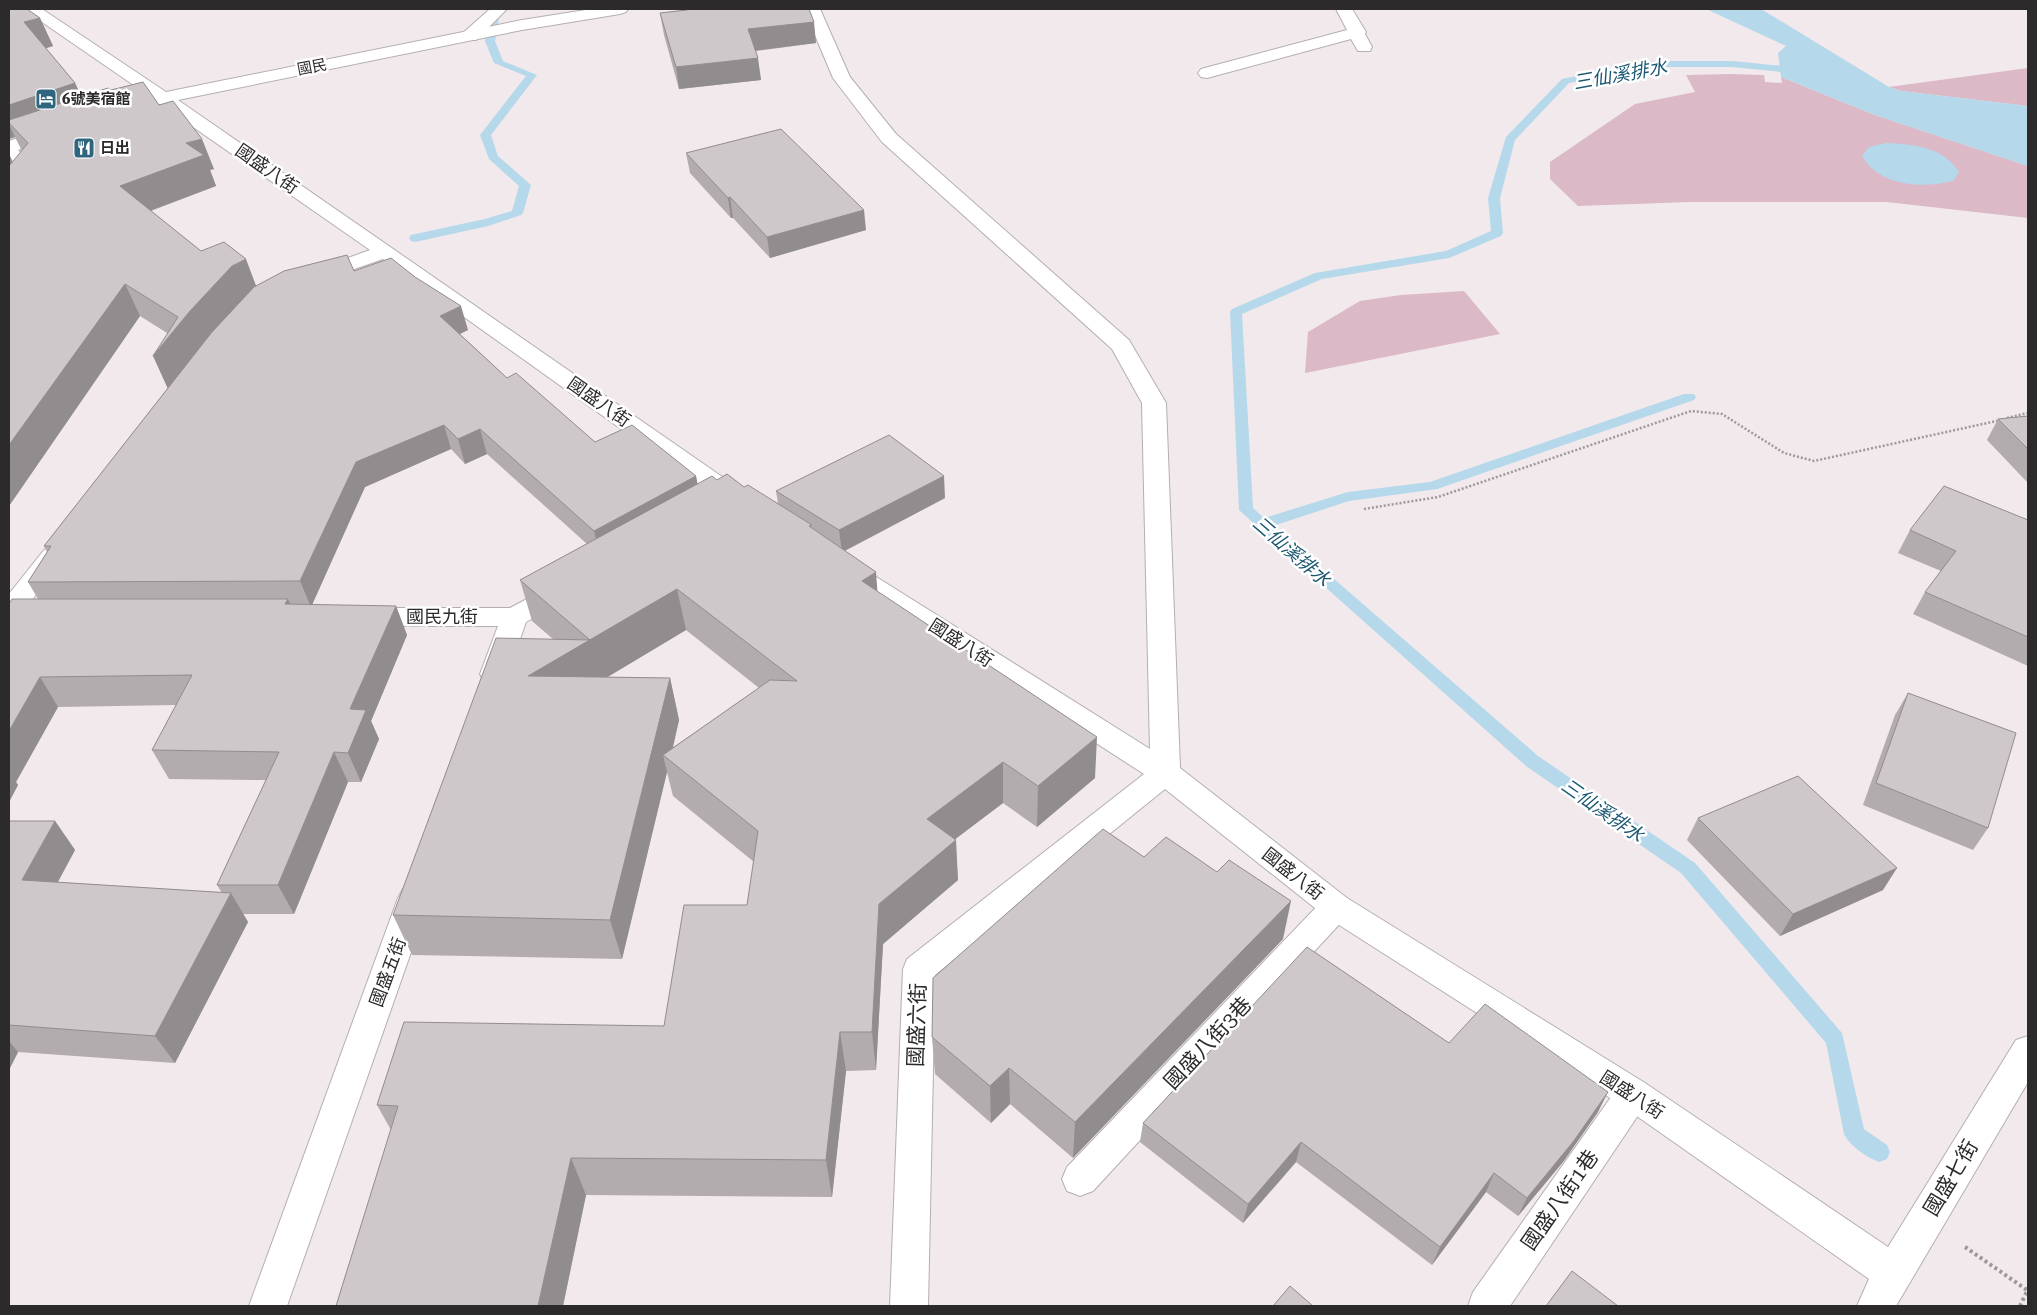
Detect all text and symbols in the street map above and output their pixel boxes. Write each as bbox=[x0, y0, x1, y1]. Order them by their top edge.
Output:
street label: 國民 bbox=[296, 55, 328, 79]
water label: 三仙溪排水 bbox=[1571, 55, 1670, 94]
hotel icon: 6號美宿館 bbox=[34, 87, 58, 111]
place label: 6號美宿館 bbox=[62, 90, 130, 108]
restaurant icon: 日出 bbox=[72, 136, 96, 160]
place label: 日出 bbox=[100, 139, 130, 157]
street label: 國盛八街 bbox=[232, 139, 303, 198]
street label: 國盛八街 bbox=[564, 372, 635, 431]
water label: 三仙溪排水 bbox=[1248, 512, 1336, 592]
street label: 國民九街 bbox=[406, 606, 478, 627]
street label: 國盛八街 bbox=[925, 614, 997, 671]
water label: 三仙溪排水 bbox=[1557, 774, 1649, 848]
street label: 國盛八街 bbox=[1258, 843, 1328, 904]
street label: 國盛五街 bbox=[365, 934, 410, 1009]
street label: 國盛六街 bbox=[904, 983, 930, 1067]
street label: 國盛八街3巷 bbox=[1159, 992, 1257, 1094]
street label: 國盛八街 bbox=[1596, 1066, 1668, 1123]
street label: 國盛七街 bbox=[1919, 1136, 1983, 1220]
street label: 國盛八街1巷 bbox=[1517, 1145, 1603, 1255]

